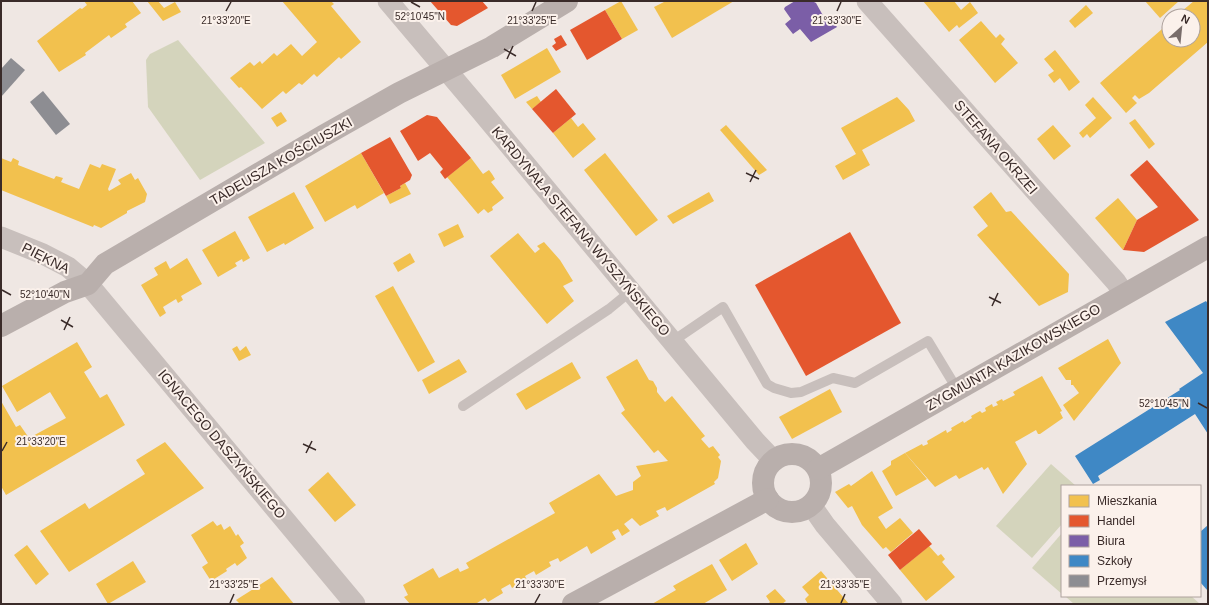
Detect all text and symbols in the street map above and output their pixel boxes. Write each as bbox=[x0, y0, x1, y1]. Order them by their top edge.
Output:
north arrow bbox=[1161, 8, 1201, 48]
text: 52°10'45"N bbox=[395, 11, 445, 22]
text: N bbox=[1179, 12, 1192, 26]
text: 21°33'20"E bbox=[201, 15, 251, 26]
text: 21°33'25"E bbox=[507, 15, 557, 26]
text: 21°33'30"E bbox=[812, 15, 862, 26]
street label: STEFANA OKRZEI bbox=[951, 97, 1041, 197]
street label: TADEUSZA KOŚCIUSZKI bbox=[207, 113, 355, 208]
street label: KARDYNAŁA STEFANA WYSZYŃSKIEGO bbox=[489, 123, 673, 339]
street label: PIĘKNA bbox=[19, 239, 73, 277]
text: 52°10'40"N bbox=[20, 289, 70, 300]
street label: ZYGMUNTA KAZIKOWSKIEGO bbox=[923, 300, 1103, 414]
street label: IGNACEGO DASZYŃSKIEGO bbox=[155, 366, 289, 522]
text: 52°10'45"N bbox=[1139, 398, 1189, 409]
text: 21°33'20"E bbox=[16, 436, 66, 447]
legend bbox=[1061, 485, 1201, 597]
text: Mieszkania bbox=[1097, 494, 1157, 508]
text: Handel bbox=[1097, 514, 1135, 528]
text: Biura bbox=[1097, 534, 1125, 548]
text: Szkoły bbox=[1097, 554, 1132, 568]
text: Przemysł bbox=[1097, 574, 1147, 588]
text: 21°33'25"E bbox=[209, 579, 259, 590]
text: 21°33'30"E bbox=[515, 579, 565, 590]
text: 21°33'35"E bbox=[820, 579, 870, 590]

